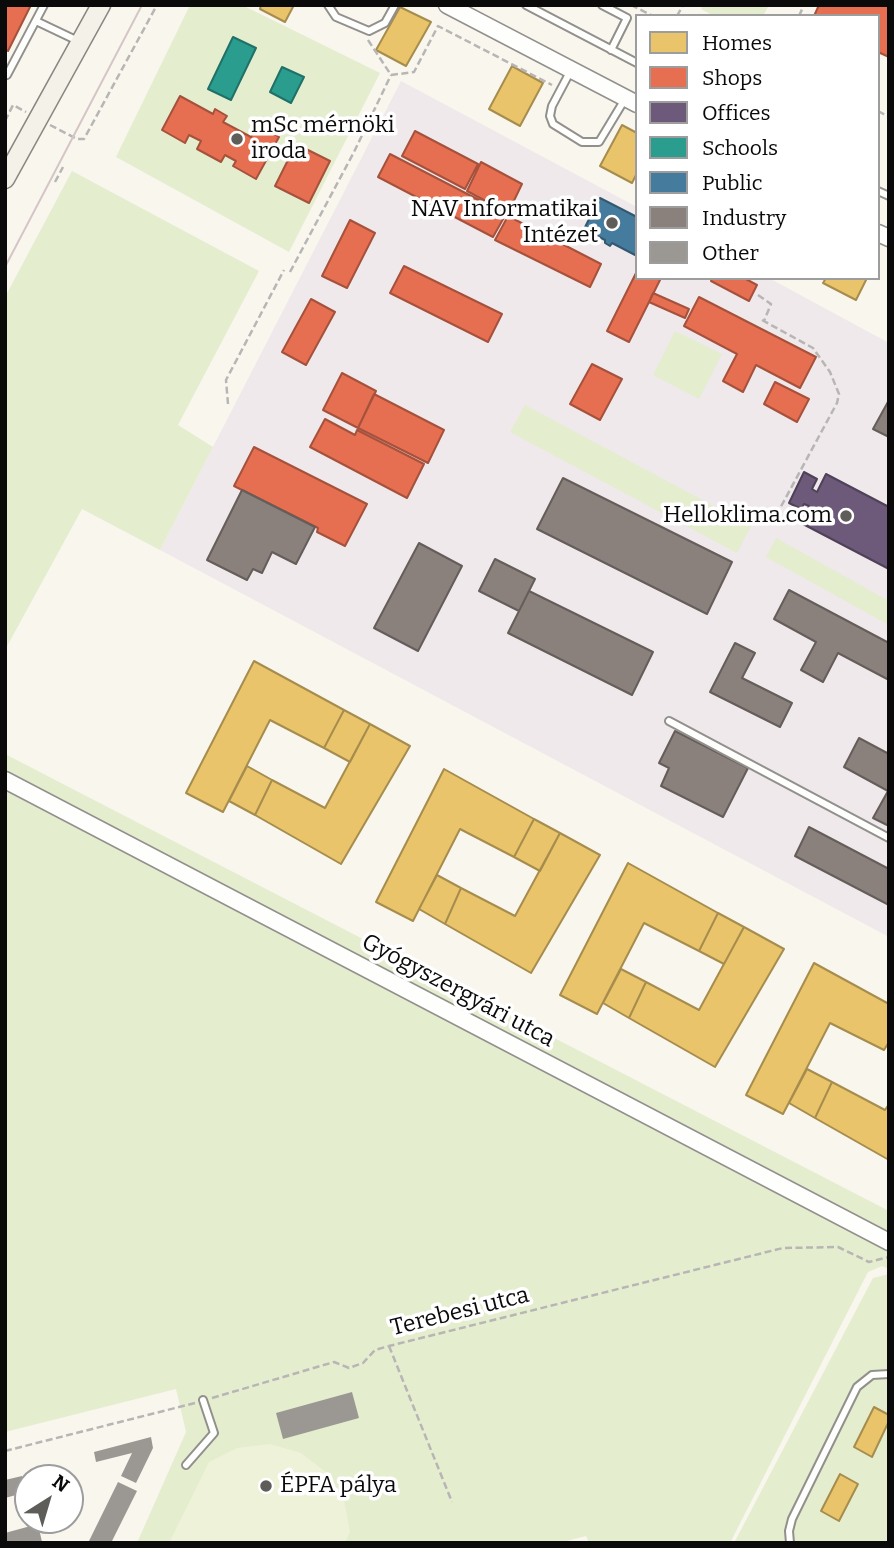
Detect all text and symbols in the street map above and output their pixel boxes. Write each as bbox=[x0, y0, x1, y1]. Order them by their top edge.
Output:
legend bbox=[635, 14, 880, 280]
text: Homes bbox=[702, 30, 772, 56]
text: Shops bbox=[702, 65, 762, 91]
text: Offices bbox=[702, 100, 771, 126]
place label: mSc mérnöki iroda bbox=[251, 112, 395, 166]
marker: mSc mérnöki iroda bbox=[229, 131, 245, 147]
text: Schools bbox=[702, 135, 778, 161]
text: Public bbox=[702, 170, 763, 196]
place label: NAV Informatikai Intézet bbox=[411, 196, 598, 250]
text: Industry bbox=[702, 205, 786, 231]
marker: NAV Informatikai Intézet bbox=[604, 215, 620, 231]
text: Other bbox=[702, 240, 759, 266]
place label: Helloklima.com bbox=[663, 502, 832, 530]
marker: Helloklima.com bbox=[838, 508, 854, 524]
street label: Gyógyszergyári utca bbox=[357, 928, 559, 1054]
street label: Terebesi utca bbox=[388, 1281, 532, 1343]
north arrow bbox=[14, 1464, 84, 1534]
text: N bbox=[48, 1470, 74, 1497]
place label: ÉPFA pálya bbox=[280, 1472, 397, 1500]
marker: ÉPFA pálya bbox=[258, 1478, 274, 1494]

